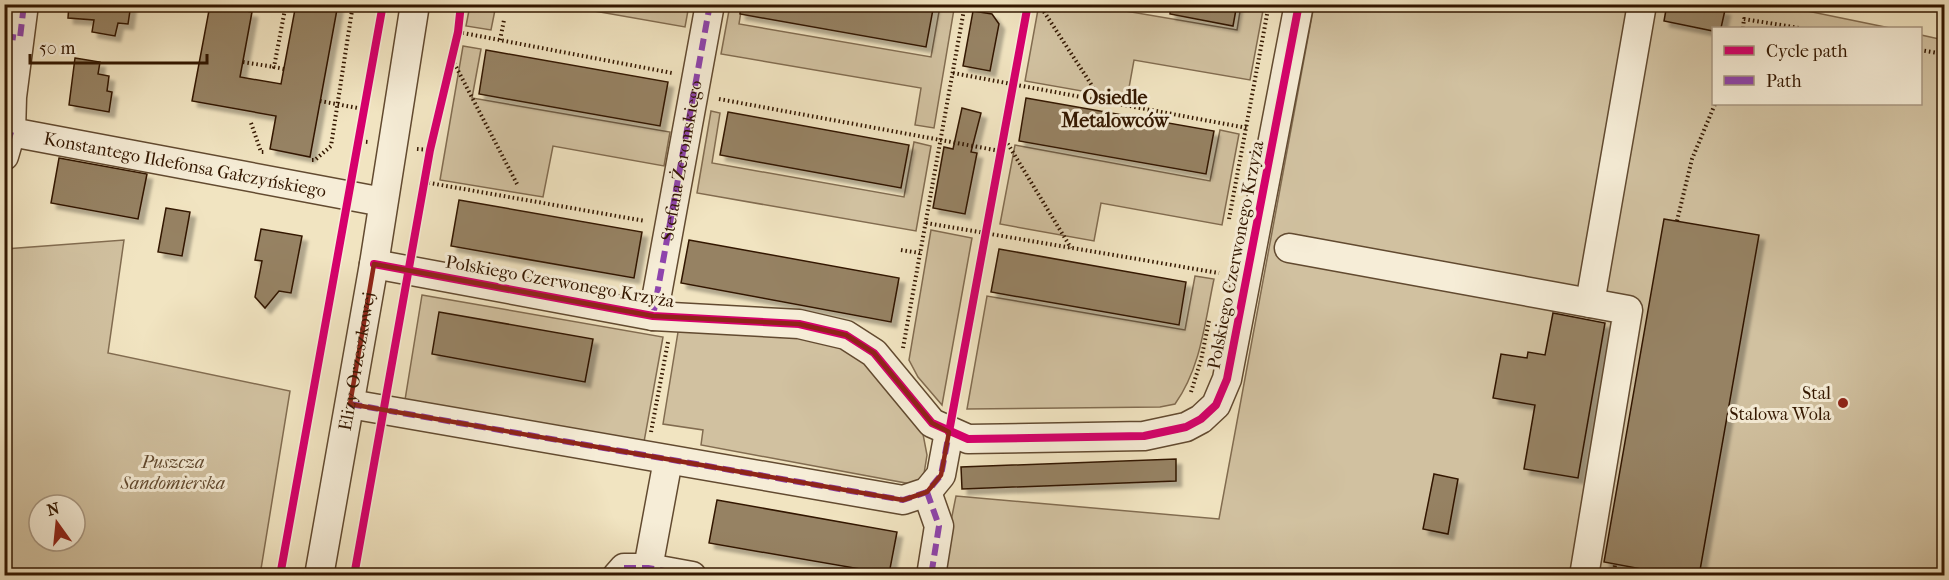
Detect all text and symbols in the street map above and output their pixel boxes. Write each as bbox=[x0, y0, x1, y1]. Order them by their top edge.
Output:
scale bar bbox=[30, 27, 207, 65]
legend bbox=[1712, 27, 1922, 105]
text: 50 m bbox=[39, 38, 76, 59]
text: Cycle path bbox=[1766, 41, 1847, 62]
text: Path bbox=[1766, 71, 1802, 92]
street label: Stefana Żeromskiego bbox=[656, 79, 706, 243]
district label: Osiedle Metalowców bbox=[1060, 86, 1170, 132]
street label: Konstantego Ildefonsa Gałczyńskiego bbox=[42, 128, 328, 202]
street label: Polskiego Czerwonego Krzyża bbox=[1204, 138, 1269, 371]
street label: Polskiego Czerwonego Krzyża bbox=[444, 252, 677, 313]
street label: Elizy Orzeszkowej bbox=[334, 290, 379, 432]
place label: Stal Stalowa Wola bbox=[1729, 383, 1832, 425]
marker: Stal Stalowa Wola bbox=[1836, 396, 1850, 410]
park label: Puszcza Sandomierska bbox=[120, 452, 225, 494]
north arrow bbox=[27, 493, 87, 553]
text: N bbox=[45, 498, 62, 520]

